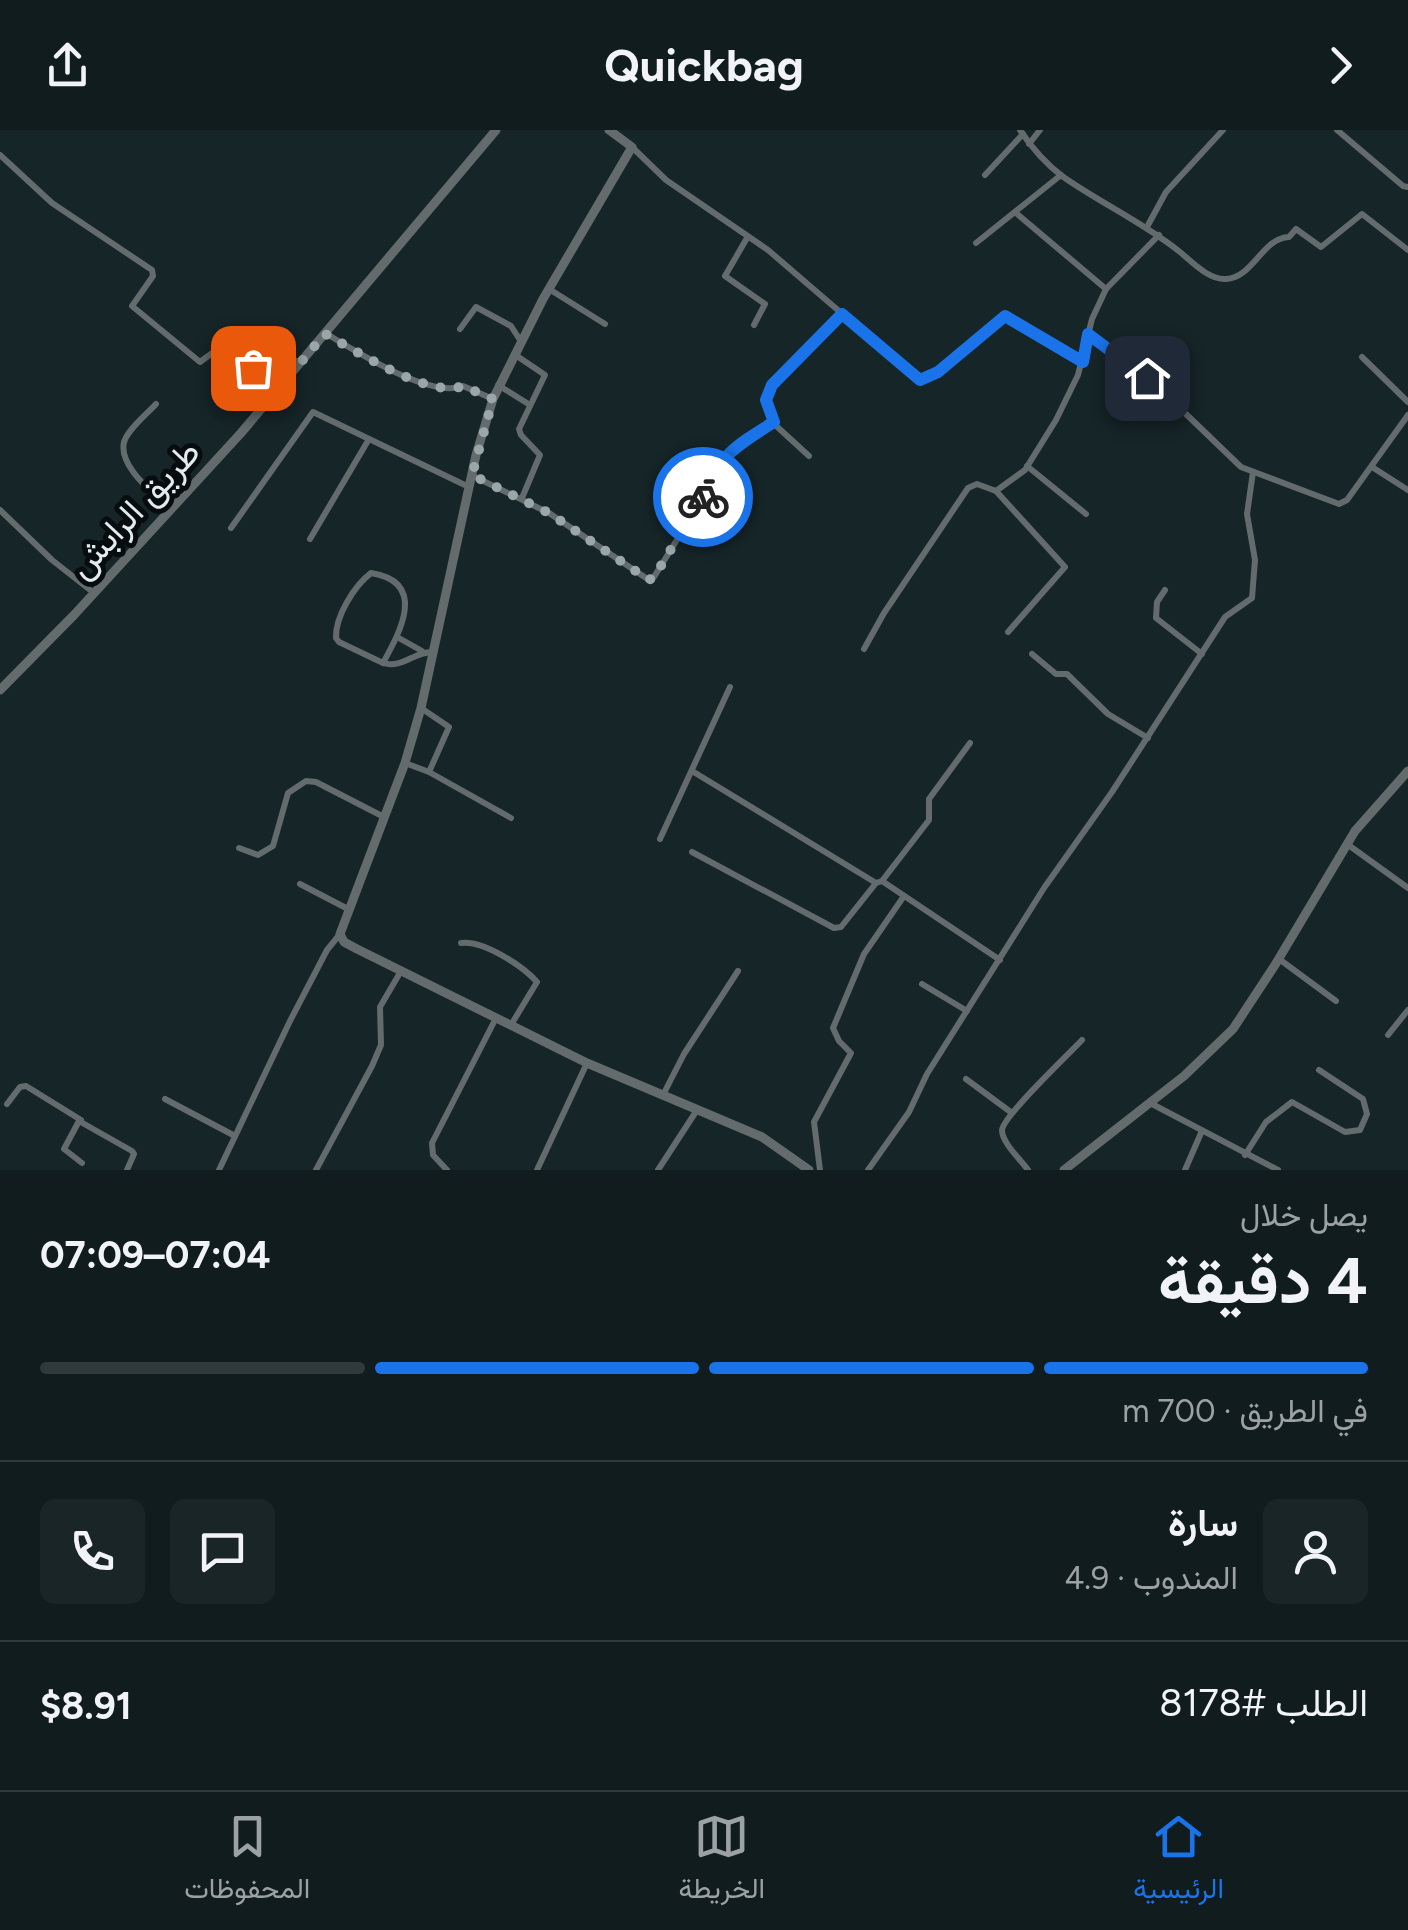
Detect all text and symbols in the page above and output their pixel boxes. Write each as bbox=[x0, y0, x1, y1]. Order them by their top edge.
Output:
icon: share bbox=[40, 38, 95, 93]
text: Quickbag bbox=[604, 38, 804, 92]
icon: forward bbox=[1313, 38, 1368, 93]
pin bbox=[211, 326, 296, 411]
pin bbox=[1105, 336, 1190, 421]
icon: bag bbox=[226, 341, 281, 396]
icon: home bbox=[1120, 351, 1175, 406]
street label: طريق الرابش bbox=[59, 431, 209, 588]
courier bbox=[653, 447, 753, 547]
icon: bike bbox=[676, 470, 731, 525]
text: يصل خلال bbox=[1240, 1196, 1368, 1234]
text: 07:04–07:09 bbox=[40, 1232, 271, 1278]
text: 4 دقيقة bbox=[1158, 1241, 1368, 1319]
text: في الطريق · 700 m bbox=[1122, 1392, 1368, 1430]
button: phone bbox=[40, 1499, 145, 1604]
button: chat bbox=[170, 1499, 275, 1604]
button: person bbox=[1263, 1499, 1368, 1604]
text: سارة bbox=[1168, 1500, 1238, 1546]
text: المندوب · 4.9 bbox=[1064, 1559, 1238, 1597]
text: الطلب #8178 bbox=[1159, 1680, 1368, 1726]
text: $8.91 bbox=[40, 1683, 132, 1729]
tab: المحفوظات bbox=[184, 1809, 310, 1913]
tab: الخريطة bbox=[679, 1809, 765, 1913]
tab: الرئيسية bbox=[1133, 1809, 1224, 1913]

